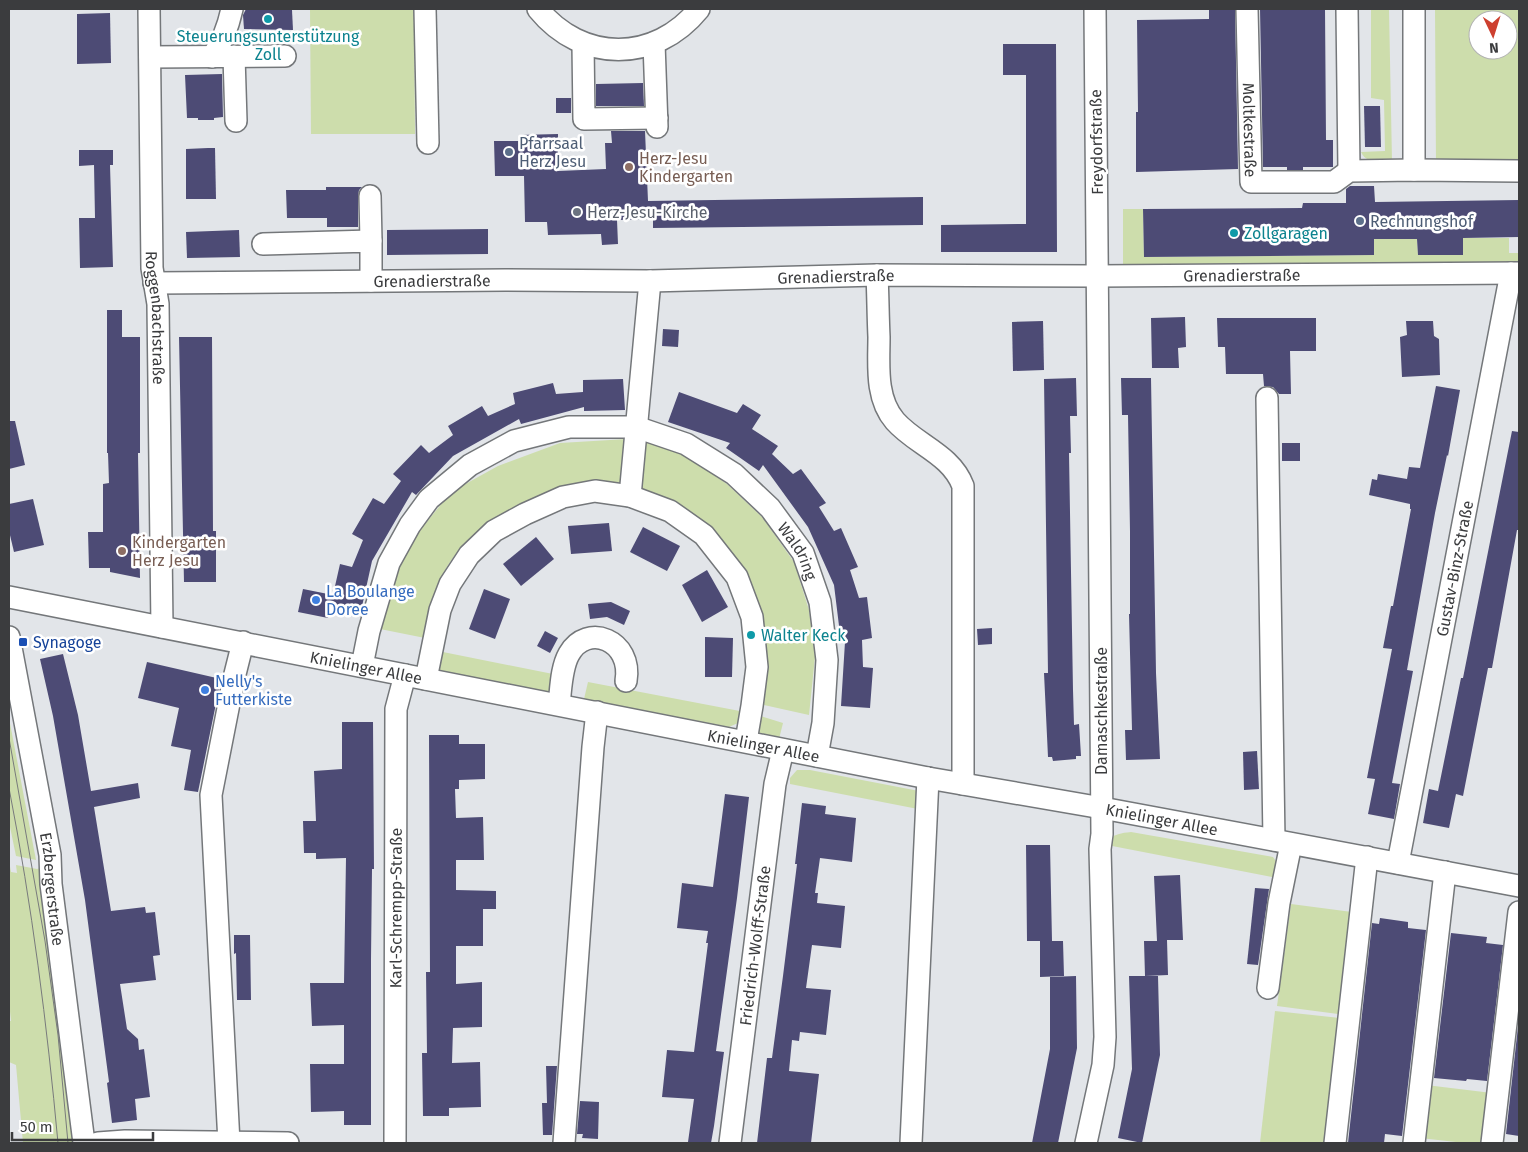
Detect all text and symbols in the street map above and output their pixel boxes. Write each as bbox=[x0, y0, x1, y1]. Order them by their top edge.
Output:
north arrow bbox=[1468, 10, 1518, 60]
marker: Steuerungsunterstützung Zoll bbox=[262, 13, 274, 25]
place label: Steuerungsunterstützung Zoll bbox=[177, 27, 360, 64]
text: N bbox=[1489, 39, 1499, 56]
street label: Moltkestraße bbox=[1239, 82, 1260, 178]
street label: Freydorfstraße bbox=[1086, 89, 1107, 195]
place label: Pfarrsaal Herz Jesu bbox=[519, 134, 586, 171]
marker: Pfarrsaal Herz Jesu bbox=[503, 146, 515, 158]
place label: Herz-Jesu Kindergarten bbox=[639, 149, 733, 186]
marker: Herz-Jesu Kindergarten bbox=[623, 161, 635, 173]
place label: Herz-Jesu-Kirche bbox=[587, 203, 708, 222]
marker: Herz-Jesu-Kirche bbox=[571, 206, 583, 218]
place label: Rechnungshof bbox=[1370, 212, 1475, 231]
marker: Rechnungshof bbox=[1354, 215, 1366, 227]
place label: Zollgaragen bbox=[1244, 224, 1328, 243]
marker: Zollgaragen bbox=[1228, 227, 1240, 239]
street label: Roggenbachstraße bbox=[142, 251, 168, 385]
street label: Grenadierstraße bbox=[777, 266, 895, 288]
street label: Grenadierstraße bbox=[1183, 266, 1301, 285]
street label: Grenadierstraße bbox=[373, 271, 491, 291]
street label: Gustav-Binz-Straße bbox=[1433, 499, 1477, 638]
street label: Waldring bbox=[774, 519, 821, 583]
place label: Kindergarten Herz Jesu bbox=[132, 533, 226, 570]
marker: Kindergarten Herz Jesu bbox=[116, 545, 128, 557]
place label: La Boulange Doree bbox=[326, 582, 415, 619]
marker: La Boulange Doree bbox=[310, 594, 322, 606]
place label: Walter Keck bbox=[761, 626, 846, 645]
marker: Walter Keck bbox=[745, 629, 757, 641]
place label: Synagoge bbox=[33, 633, 102, 652]
marker: Synagoge bbox=[17, 636, 29, 648]
street label: Damaschkestraße bbox=[1092, 647, 1111, 775]
street label: Knielinger Allee bbox=[308, 648, 424, 688]
place label: Nelly's Futterkiste bbox=[215, 672, 292, 709]
marker: Nelly's Futterkiste bbox=[199, 684, 211, 696]
street label: Knielinger Allee bbox=[706, 726, 821, 766]
street label: Knielinger Allee bbox=[1104, 800, 1219, 839]
street label: Karl-Schrempp-Straße bbox=[386, 828, 406, 988]
street label: Erzbergerstraße bbox=[36, 831, 68, 947]
street label: Friedrich-Wolff-Straße bbox=[736, 865, 775, 1027]
scale bar bbox=[12, 1110, 154, 1142]
text: 50 m bbox=[20, 1118, 53, 1136]

